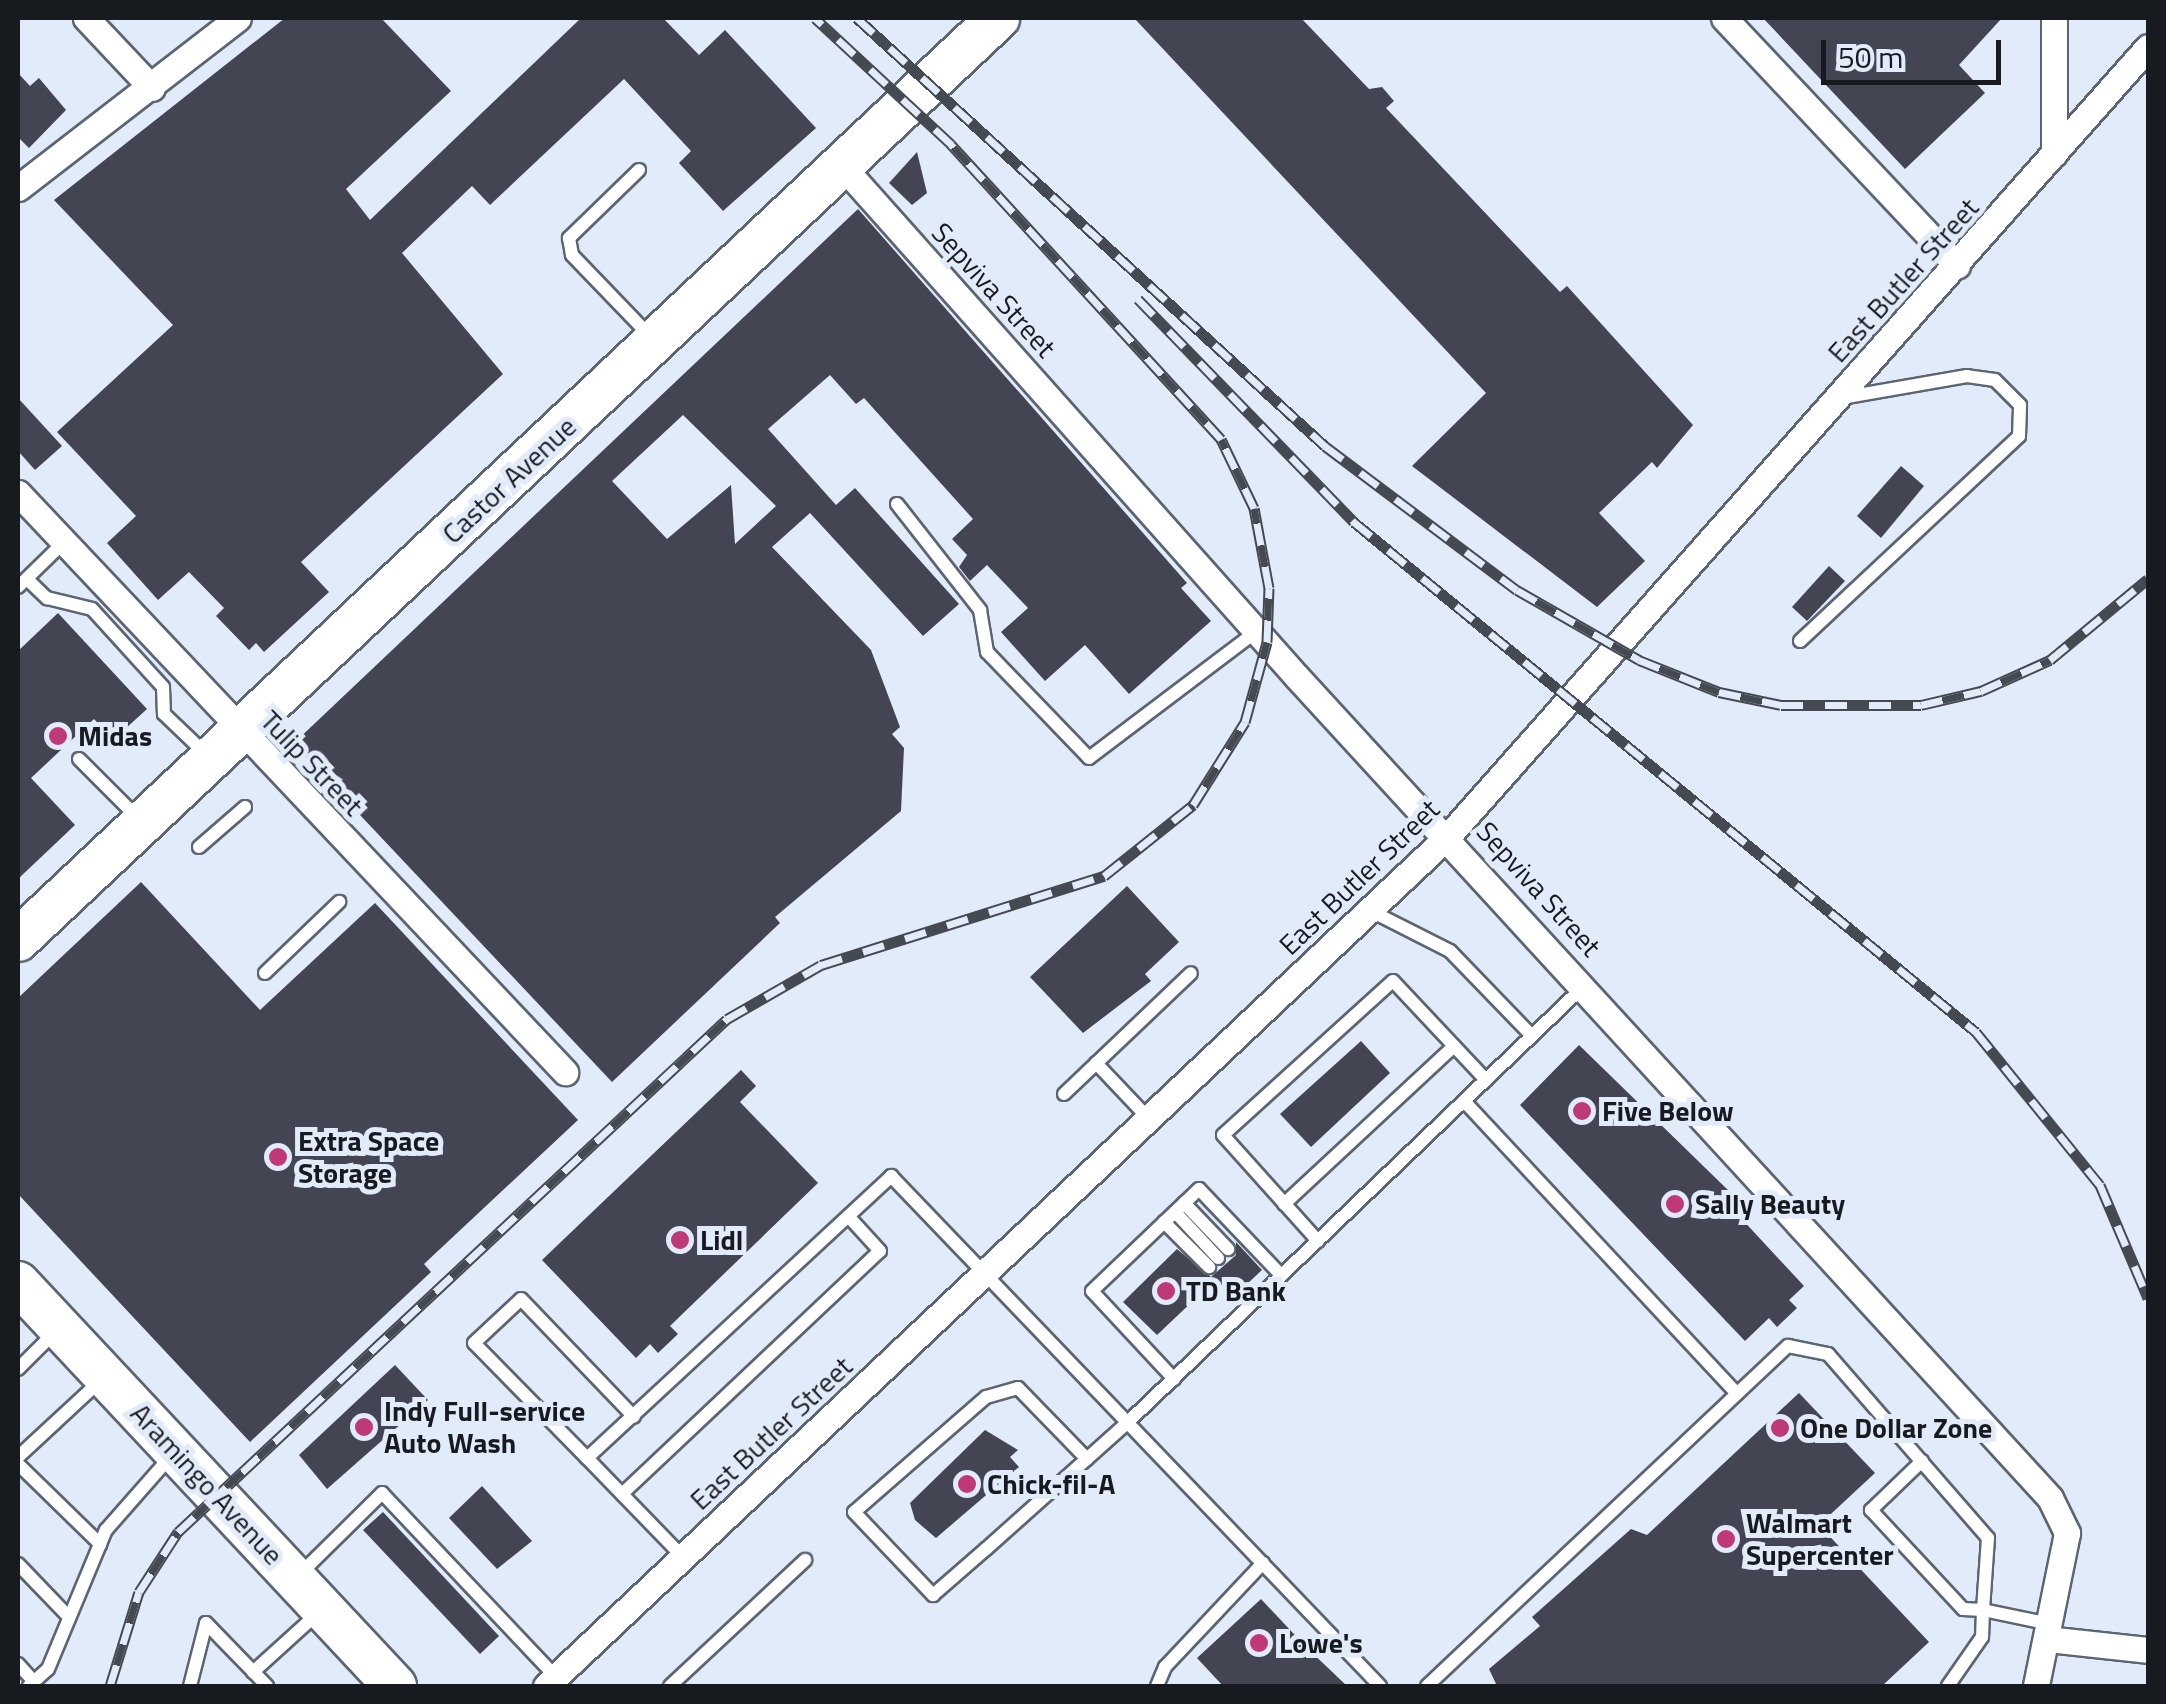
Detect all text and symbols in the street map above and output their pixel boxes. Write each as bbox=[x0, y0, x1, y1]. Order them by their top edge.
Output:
scale bar bbox=[1826, 20, 2006, 82]
text: 50 m bbox=[1838, 34, 1903, 80]
street label: East Butler Street bbox=[1821, 191, 1985, 369]
street label: Sepviva Street bbox=[925, 216, 1063, 364]
street label: Castor Avenue bbox=[435, 410, 583, 550]
street label: Tulip Street bbox=[254, 704, 370, 822]
place label: Midas bbox=[78, 719, 152, 753]
marker: Midas bbox=[47, 725, 69, 747]
street label: East Butler Street bbox=[1272, 792, 1446, 962]
street label: Sepviva Street bbox=[1470, 815, 1608, 963]
place label: Five Below bbox=[1602, 1094, 1734, 1128]
marker: Five Below bbox=[1571, 1100, 1593, 1122]
place label: Extra Space Storage bbox=[298, 1124, 439, 1190]
marker: Extra Space Storage bbox=[267, 1146, 289, 1168]
place label: Sally Beauty bbox=[1695, 1187, 1845, 1221]
marker: Sally Beauty bbox=[1664, 1193, 1686, 1215]
place label: Lidl bbox=[700, 1223, 743, 1257]
marker: Lidl bbox=[669, 1229, 691, 1251]
place label: TD Bank bbox=[1186, 1274, 1286, 1308]
marker: TD Bank bbox=[1155, 1280, 1177, 1302]
street label: East Butler Street bbox=[683, 1349, 859, 1517]
place label: Indy Full-service Auto Wash bbox=[384, 1394, 585, 1460]
street label: Aramingo Avenue bbox=[124, 1397, 290, 1571]
place label: One Dollar Zone bbox=[1800, 1411, 1992, 1445]
marker: Indy Full-service Auto Wash bbox=[353, 1416, 375, 1438]
marker: One Dollar Zone bbox=[1769, 1417, 1791, 1439]
place label: Chick-fil-A bbox=[987, 1467, 1115, 1501]
marker: Chick-fil-A bbox=[956, 1473, 978, 1495]
place label: Walmart Supercenter bbox=[1746, 1506, 1894, 1572]
marker: Walmart Supercenter bbox=[1715, 1528, 1737, 1550]
place label: Lowe's bbox=[1279, 1626, 1363, 1660]
marker: Lowe's bbox=[1248, 1632, 1270, 1654]

